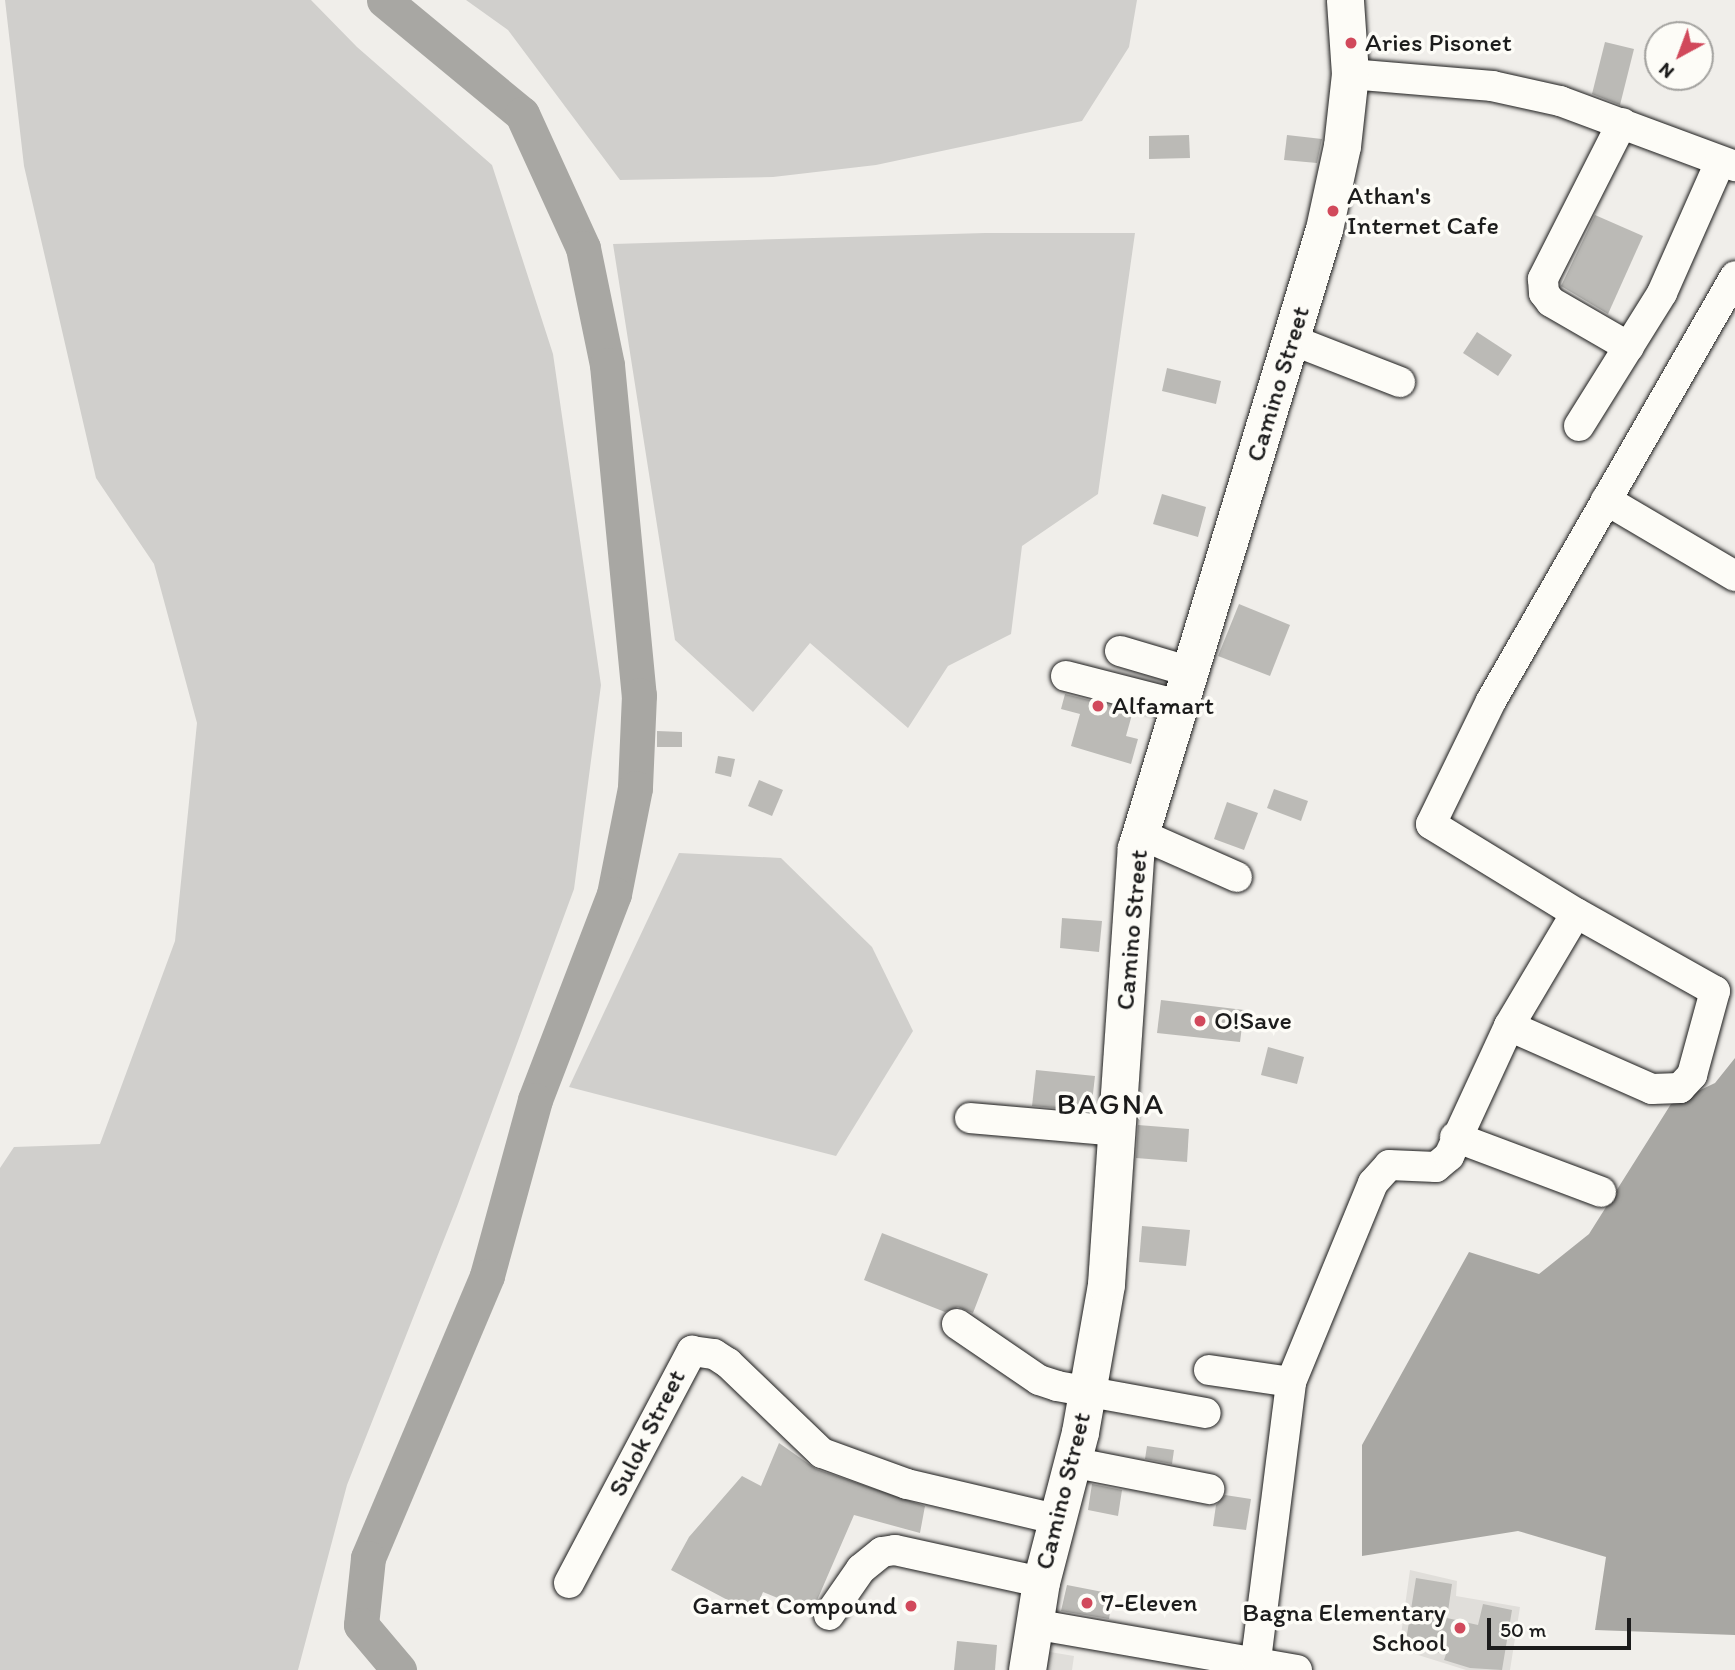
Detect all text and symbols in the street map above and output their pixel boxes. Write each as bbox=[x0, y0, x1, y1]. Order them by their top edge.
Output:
north arrow bbox=[1644, 21, 1714, 91]
place label: Aries Pisonet bbox=[1365, 27, 1511, 59]
marker: Aries Pisonet bbox=[1343, 35, 1359, 51]
text: N bbox=[1654, 58, 1679, 84]
place label: Athan's Internet Cafe bbox=[1347, 180, 1499, 242]
marker: Athan's Internet Cafe bbox=[1325, 203, 1341, 219]
street label: Camino Street bbox=[1240, 303, 1316, 465]
place label: Alfamart bbox=[1112, 690, 1214, 722]
marker: Alfamart bbox=[1090, 698, 1106, 714]
street label: Camino Street bbox=[1109, 849, 1155, 1011]
place label: O!Save bbox=[1214, 1005, 1292, 1037]
marker: O!Save bbox=[1192, 1013, 1208, 1029]
district label: BAGNA bbox=[1057, 1086, 1165, 1122]
street label: Sulok Street bbox=[602, 1365, 692, 1501]
street label: Camino Street bbox=[1028, 1409, 1098, 1573]
place label: 7-Eleven bbox=[1101, 1587, 1198, 1619]
place label: Garnet Compound bbox=[692, 1590, 897, 1622]
marker: 7-Eleven bbox=[1079, 1595, 1095, 1611]
place label: Bagna Elementary School bbox=[1242, 1597, 1446, 1658]
marker: Garnet Compound bbox=[903, 1598, 919, 1614]
scale bar bbox=[1490, 1604, 1634, 1648]
text: 50 m bbox=[1500, 1617, 1546, 1642]
marker: Bagna Elementary School bbox=[1452, 1620, 1468, 1636]

